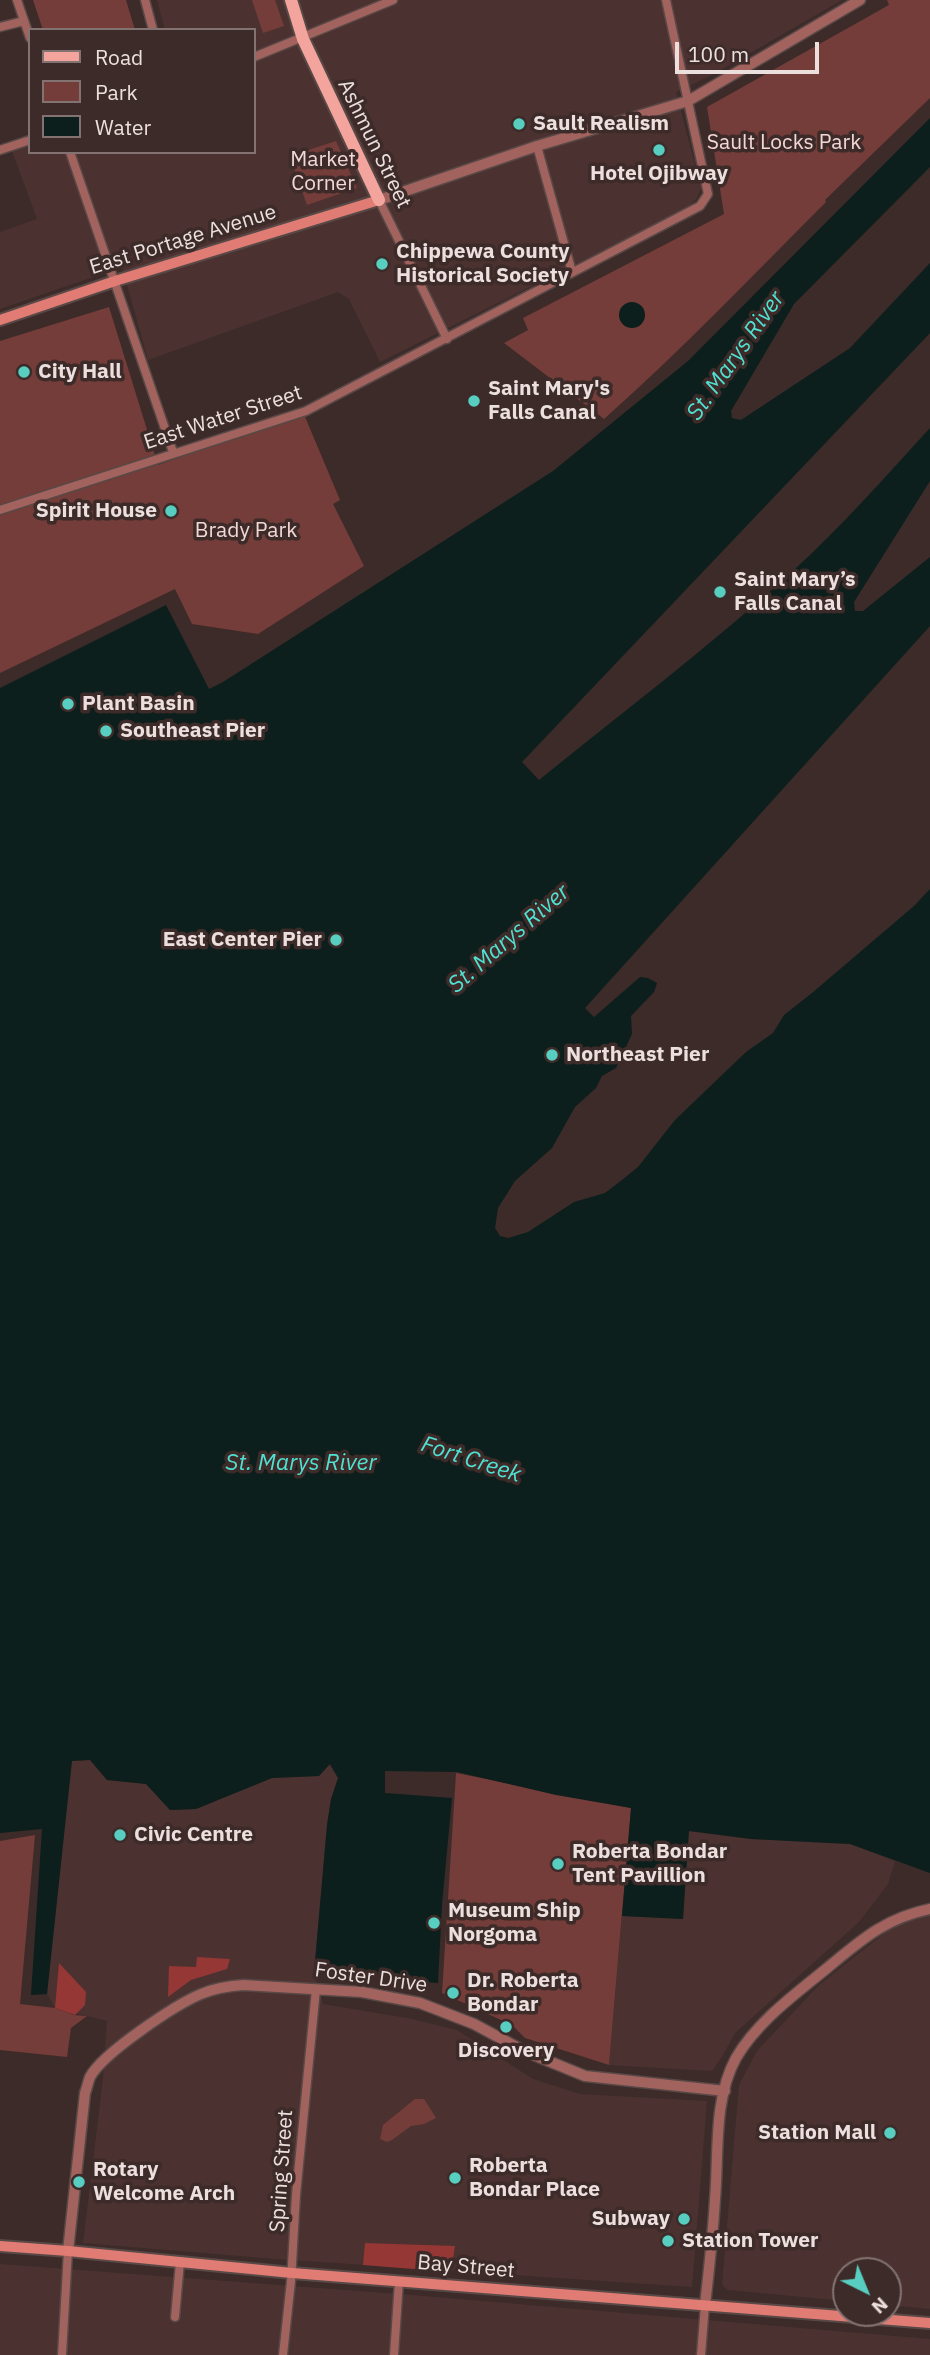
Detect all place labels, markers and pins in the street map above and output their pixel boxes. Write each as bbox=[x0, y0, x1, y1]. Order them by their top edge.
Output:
place label: Sault Realism bbox=[533, 111, 669, 137]
marker: Sault Realism bbox=[511, 116, 527, 132]
marker: Hotel Ojibway bbox=[651, 142, 667, 158]
place label: Hotel Ojibway bbox=[590, 161, 728, 187]
place label: Chippewa County Historical Society bbox=[396, 239, 570, 289]
marker: Chippewa County Historical Society bbox=[374, 256, 390, 272]
place label: City Hall bbox=[38, 359, 122, 385]
marker: City Hall bbox=[16, 364, 32, 380]
place label: Saint Mary's Falls Canal bbox=[488, 376, 610, 426]
marker: Saint Mary's Falls Canal bbox=[466, 393, 482, 409]
place label: Spirit House bbox=[36, 498, 157, 524]
marker: Spirit House bbox=[163, 503, 179, 519]
place label: Saint Mary’s Falls Canal bbox=[734, 567, 856, 617]
marker: Saint Mary’s Falls Canal bbox=[712, 584, 728, 600]
place label: Plant Basin bbox=[82, 691, 195, 717]
marker: Plant Basin bbox=[60, 696, 76, 712]
place label: Southeast Pier bbox=[120, 718, 265, 744]
marker: Southeast Pier bbox=[98, 723, 114, 739]
place label: East Center Pier bbox=[163, 927, 322, 953]
marker: East Center Pier bbox=[328, 932, 344, 948]
place label: Northeast Pier bbox=[566, 1042, 709, 1068]
marker: Northeast Pier bbox=[544, 1047, 560, 1063]
place label: Civic Centre bbox=[134, 1822, 253, 1848]
marker: Civic Centre bbox=[112, 1827, 128, 1843]
place label: Roberta Bondar Tent Pavillion bbox=[572, 1839, 727, 1889]
marker: Roberta Bondar Tent Pavillion bbox=[550, 1856, 566, 1872]
place label: Museum Ship Norgoma bbox=[448, 1898, 581, 1948]
marker: Museum Ship Norgoma bbox=[426, 1915, 442, 1931]
place label: Dr. Roberta Bondar bbox=[467, 1968, 579, 2018]
marker: Dr. Roberta Bondar bbox=[445, 1985, 461, 2001]
marker: Discovery bbox=[498, 2019, 514, 2035]
place label: Discovery bbox=[458, 2038, 554, 2064]
place label: Station Mall bbox=[758, 2120, 876, 2146]
marker: Station Mall bbox=[882, 2125, 898, 2141]
place label: Roberta Bondar Place bbox=[469, 2153, 600, 2203]
place label: Rotary Welcome Arch bbox=[93, 2157, 235, 2207]
marker: Roberta Bondar Place bbox=[447, 2170, 463, 2186]
marker: Rotary Welcome Arch bbox=[71, 2174, 87, 2190]
place label: Subway bbox=[591, 2206, 670, 2232]
marker: Subway bbox=[676, 2211, 692, 2227]
place label: Station Tower bbox=[682, 2228, 818, 2254]
marker: Station Tower bbox=[660, 2233, 676, 2249]

